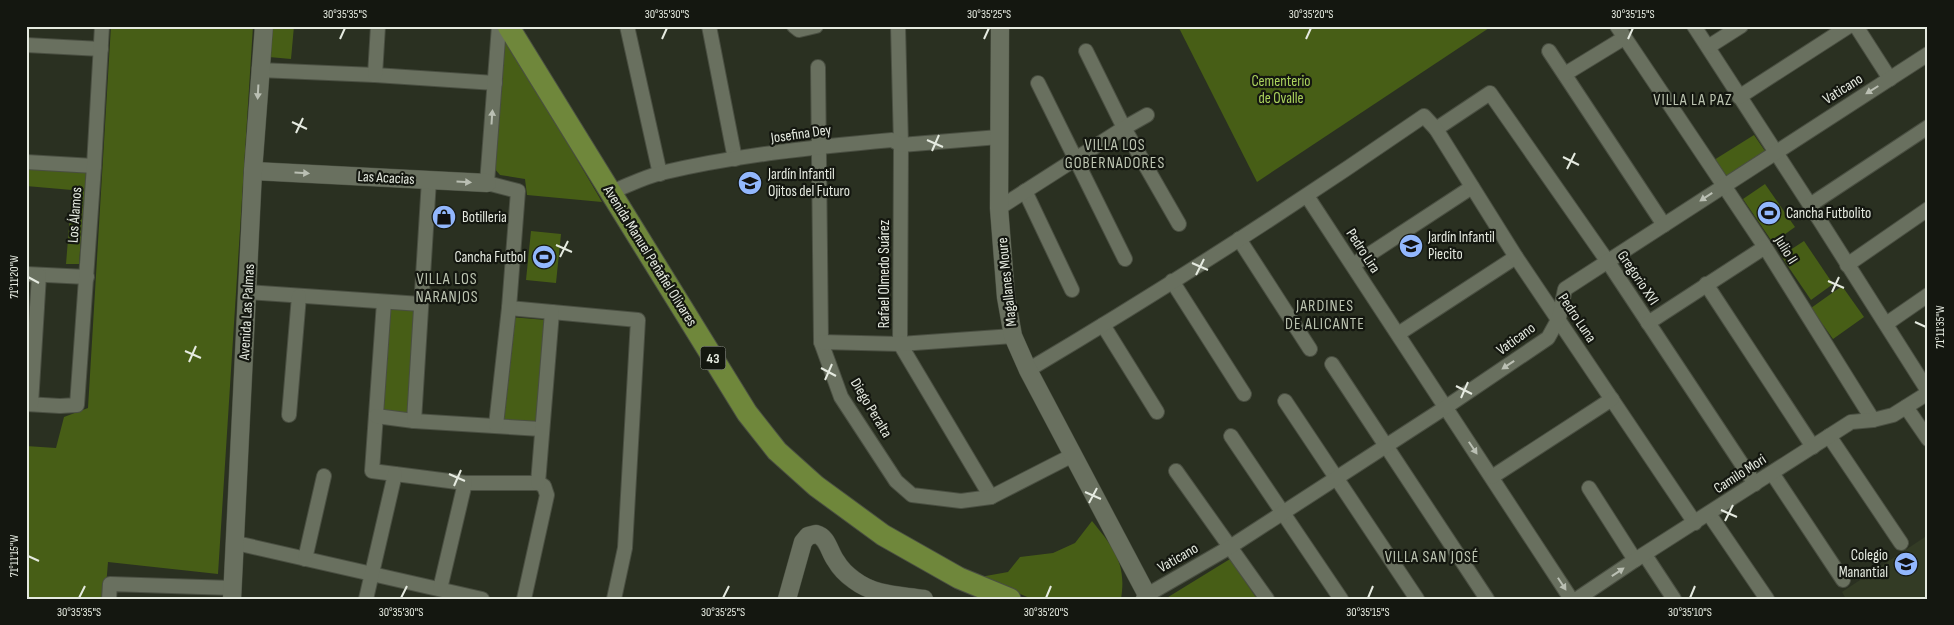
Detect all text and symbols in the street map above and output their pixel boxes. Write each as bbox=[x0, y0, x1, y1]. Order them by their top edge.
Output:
text: 30°35'35"S bbox=[323, 7, 367, 22]
text: 30°35'30"S bbox=[645, 7, 689, 22]
text: 30°35'25"S bbox=[967, 7, 1011, 22]
text: 30°35'20"S bbox=[1289, 7, 1333, 22]
text: 30°35'15"S bbox=[1611, 7, 1655, 22]
street label: Vaticano bbox=[1819, 69, 1867, 109]
park label: Cementerio de Ovalle bbox=[1251, 72, 1311, 108]
one-way arrow bbox=[254, 85, 262, 101]
one-way arrow bbox=[1866, 85, 1879, 95]
district label: VILLA LA PAZ bbox=[1653, 91, 1733, 110]
one-way arrow bbox=[489, 108, 497, 124]
street label: Josefina Dey bbox=[769, 120, 833, 148]
district label: VILLA LOS GOBERNADORES bbox=[1065, 136, 1165, 173]
place label: Jardín Infantil Ojitos del Futuro bbox=[767, 165, 850, 201]
street label: Las Acacias bbox=[357, 167, 415, 189]
one-way arrow bbox=[294, 170, 310, 178]
school or university icon: Jardín Infantil Ojitos del Futuro bbox=[737, 170, 763, 196]
one-way arrow bbox=[457, 178, 473, 186]
street label: Avenida Manuel Peñafiel Olivares bbox=[598, 181, 701, 330]
street label: Los Álamos bbox=[64, 186, 86, 244]
one-way arrow bbox=[1700, 192, 1713, 202]
sports icon: Cancha Futbolito bbox=[1756, 200, 1782, 226]
shop icon: Botilleria bbox=[431, 204, 457, 230]
place label: Cancha Futbolito bbox=[1786, 204, 1871, 223]
place label: Botilleria bbox=[462, 208, 507, 227]
street label: Rafael Olmedo Suárez bbox=[875, 219, 894, 328]
street label: Pedro Lira bbox=[1342, 225, 1385, 277]
place label: Jardín Infantil Piecito bbox=[1427, 228, 1495, 264]
street label: Julio II bbox=[1769, 231, 1802, 268]
school or university icon: Jardín Infantil Piecito bbox=[1398, 233, 1424, 259]
street label: Magallanes Moure bbox=[993, 237, 1021, 327]
sports icon: Cancha Futbol bbox=[531, 244, 557, 270]
street label: Gregorio XVI bbox=[1613, 247, 1663, 309]
place label: Cancha Futbol bbox=[454, 248, 526, 267]
text: 71°11'20"W bbox=[7, 255, 22, 299]
street label: Avenida Las Palmas bbox=[235, 263, 259, 362]
district label: VILLA LOS NARANJOS bbox=[415, 270, 479, 307]
street label: Pedro Luna bbox=[1554, 290, 1600, 346]
district label: JARDINES DE ALICANTE bbox=[1285, 297, 1365, 334]
text: 71°11'35"W bbox=[1933, 305, 1948, 349]
street label: Vaticano bbox=[1493, 318, 1539, 360]
road number: 43 bbox=[700, 346, 726, 369]
one-way arrow bbox=[1501, 360, 1514, 370]
street label: Diego Peralta bbox=[846, 375, 896, 441]
one-way arrow bbox=[1468, 441, 1478, 455]
street label: Camilo Mori bbox=[1710, 450, 1770, 498]
text: 71°11'15"W bbox=[7, 535, 22, 577]
street label: Vaticano bbox=[1154, 539, 1202, 577]
place label: Colegio Manantial bbox=[1839, 546, 1888, 582]
district label: VILLA SAN JOSÉ bbox=[1385, 548, 1479, 567]
school or university icon: Colegio Manantial bbox=[1893, 551, 1919, 577]
one-way arrow bbox=[1611, 567, 1625, 576]
one-way arrow bbox=[1557, 577, 1566, 591]
text: 30°35'35"S bbox=[57, 605, 101, 620]
text: 30°35'30"S bbox=[379, 605, 423, 620]
text: 30°35'25"S bbox=[701, 605, 745, 620]
text: 30°35'20"S bbox=[1024, 605, 1068, 620]
text: 30°35'15"S bbox=[1346, 605, 1390, 620]
text: 30°35'10"S bbox=[1668, 605, 1712, 620]

